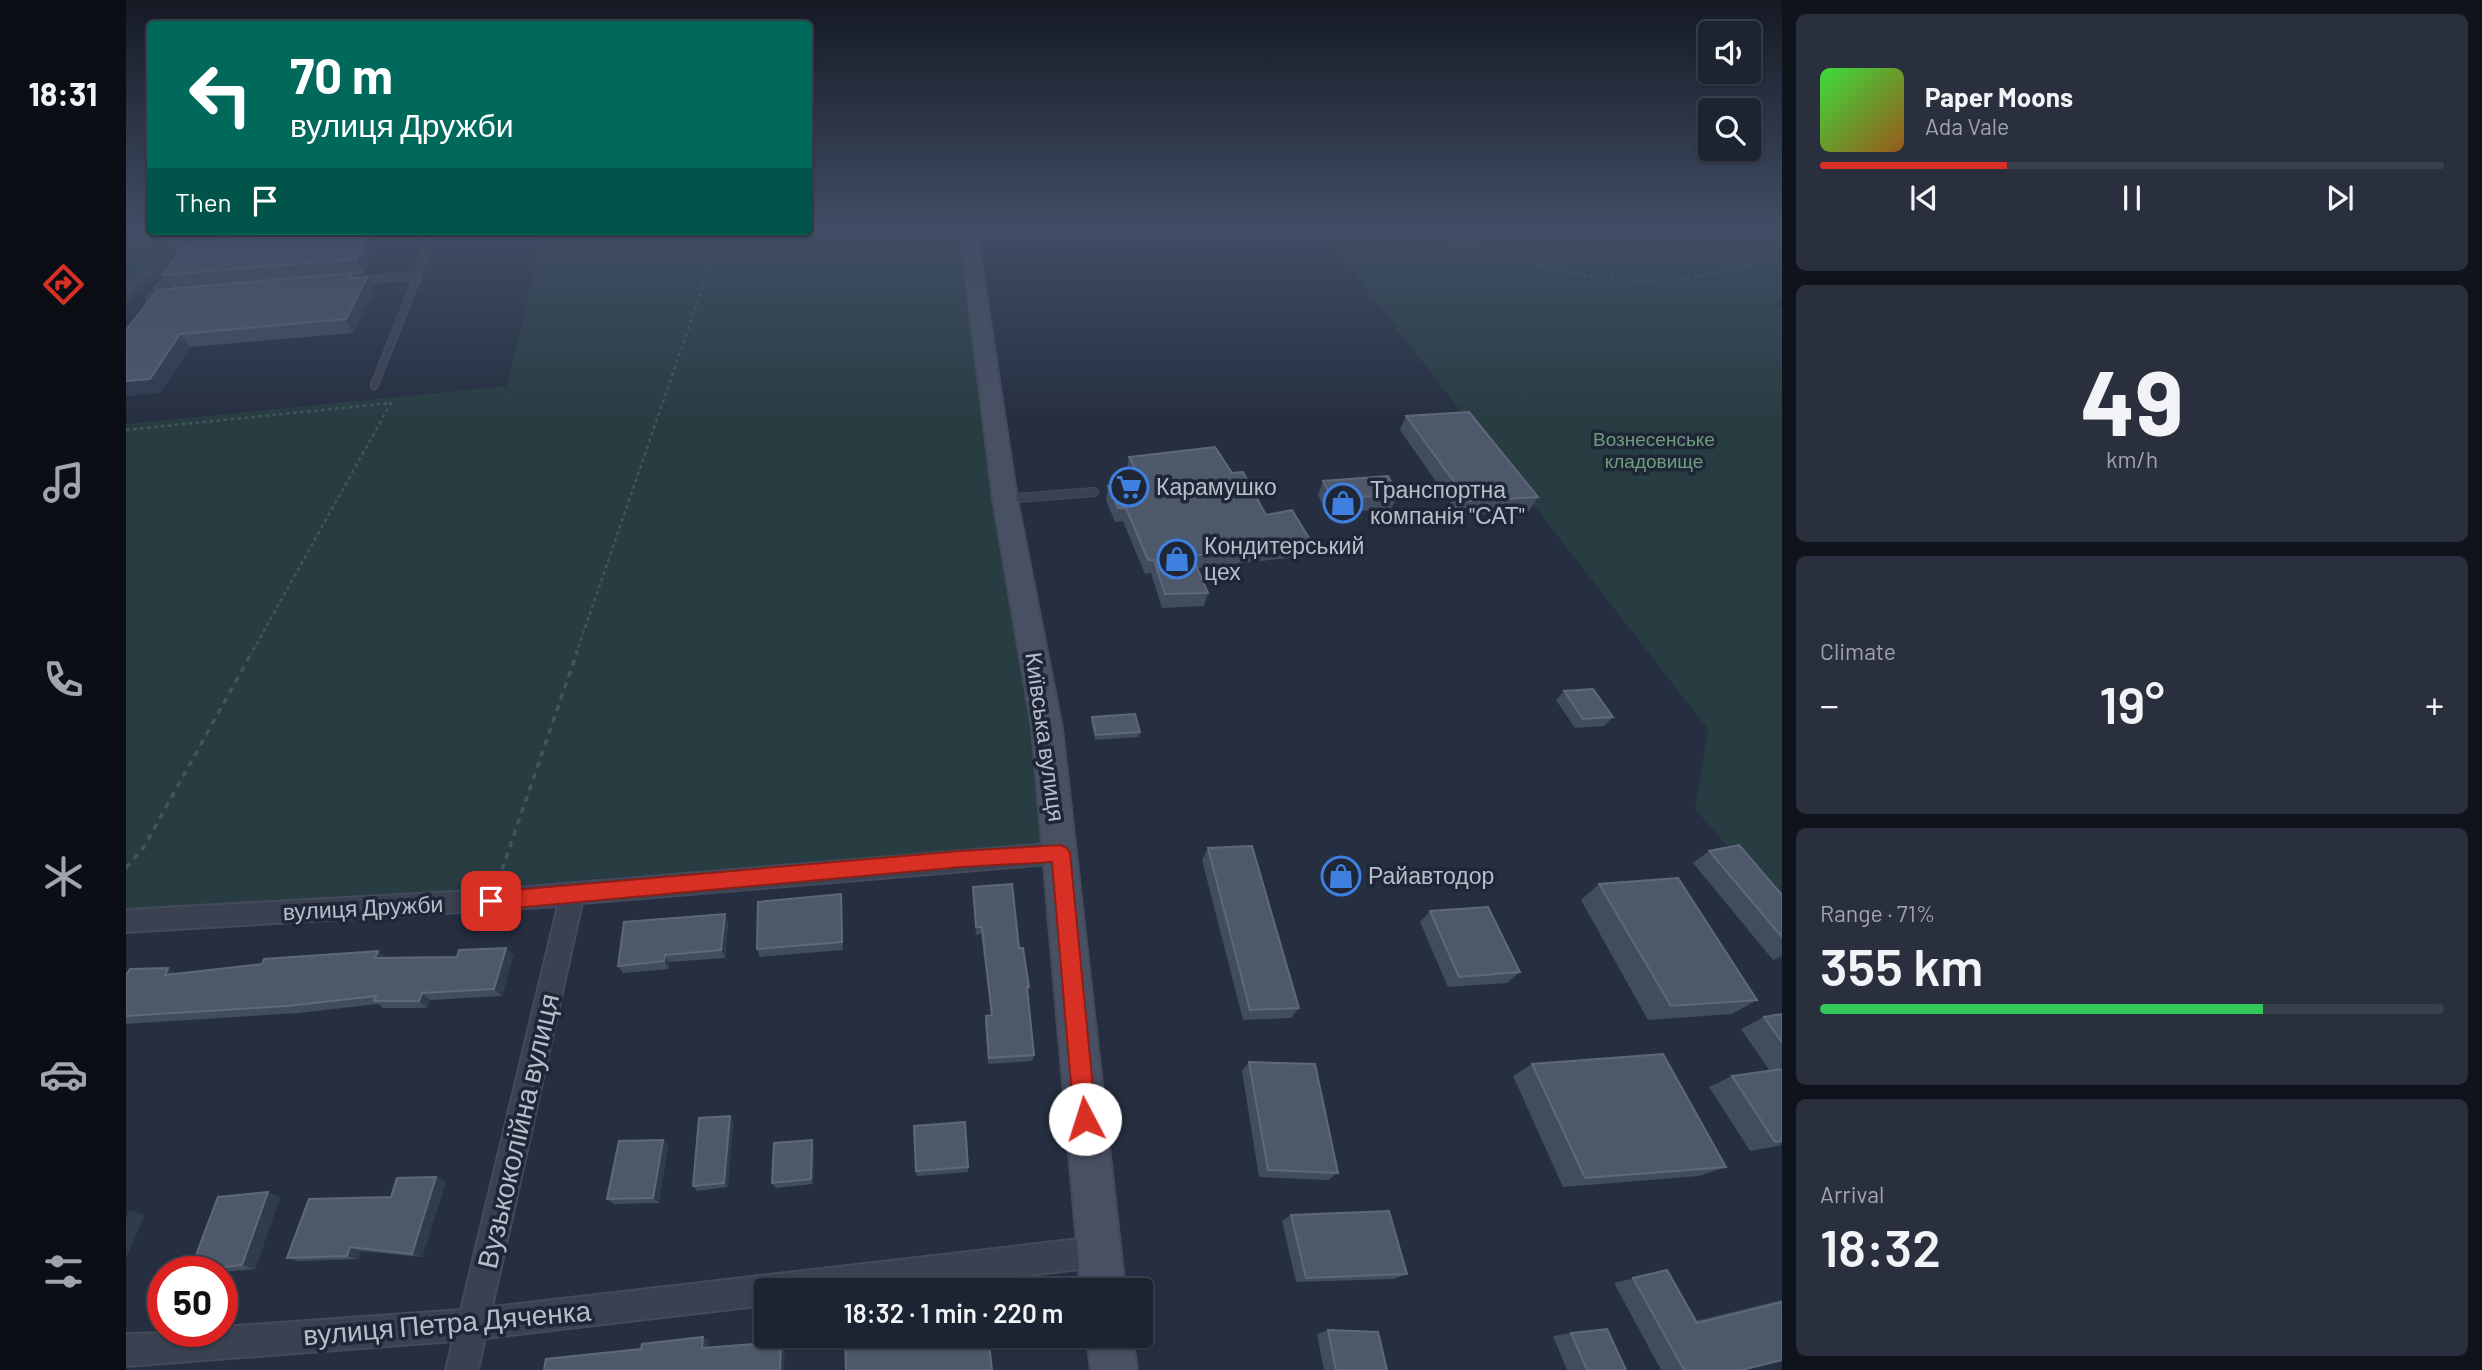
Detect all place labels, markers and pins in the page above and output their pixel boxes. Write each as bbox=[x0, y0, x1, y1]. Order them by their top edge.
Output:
supermarket icon: Карамушко bbox=[1108, 466, 1150, 508]
place label: Карамушко bbox=[1156, 472, 1277, 500]
place label: Транспортна компанія "САТ" bbox=[1370, 475, 1525, 529]
shop icon: Транспортна компанія "САТ" bbox=[1322, 482, 1364, 524]
place label: Кондитерський цех bbox=[1204, 531, 1364, 585]
shop icon: Кондитерський цех bbox=[1156, 538, 1198, 580]
shop icon: Райавтодор bbox=[1320, 855, 1362, 897]
place label: Райавтодор bbox=[1368, 861, 1494, 889]
pin bbox=[461, 871, 521, 931]

